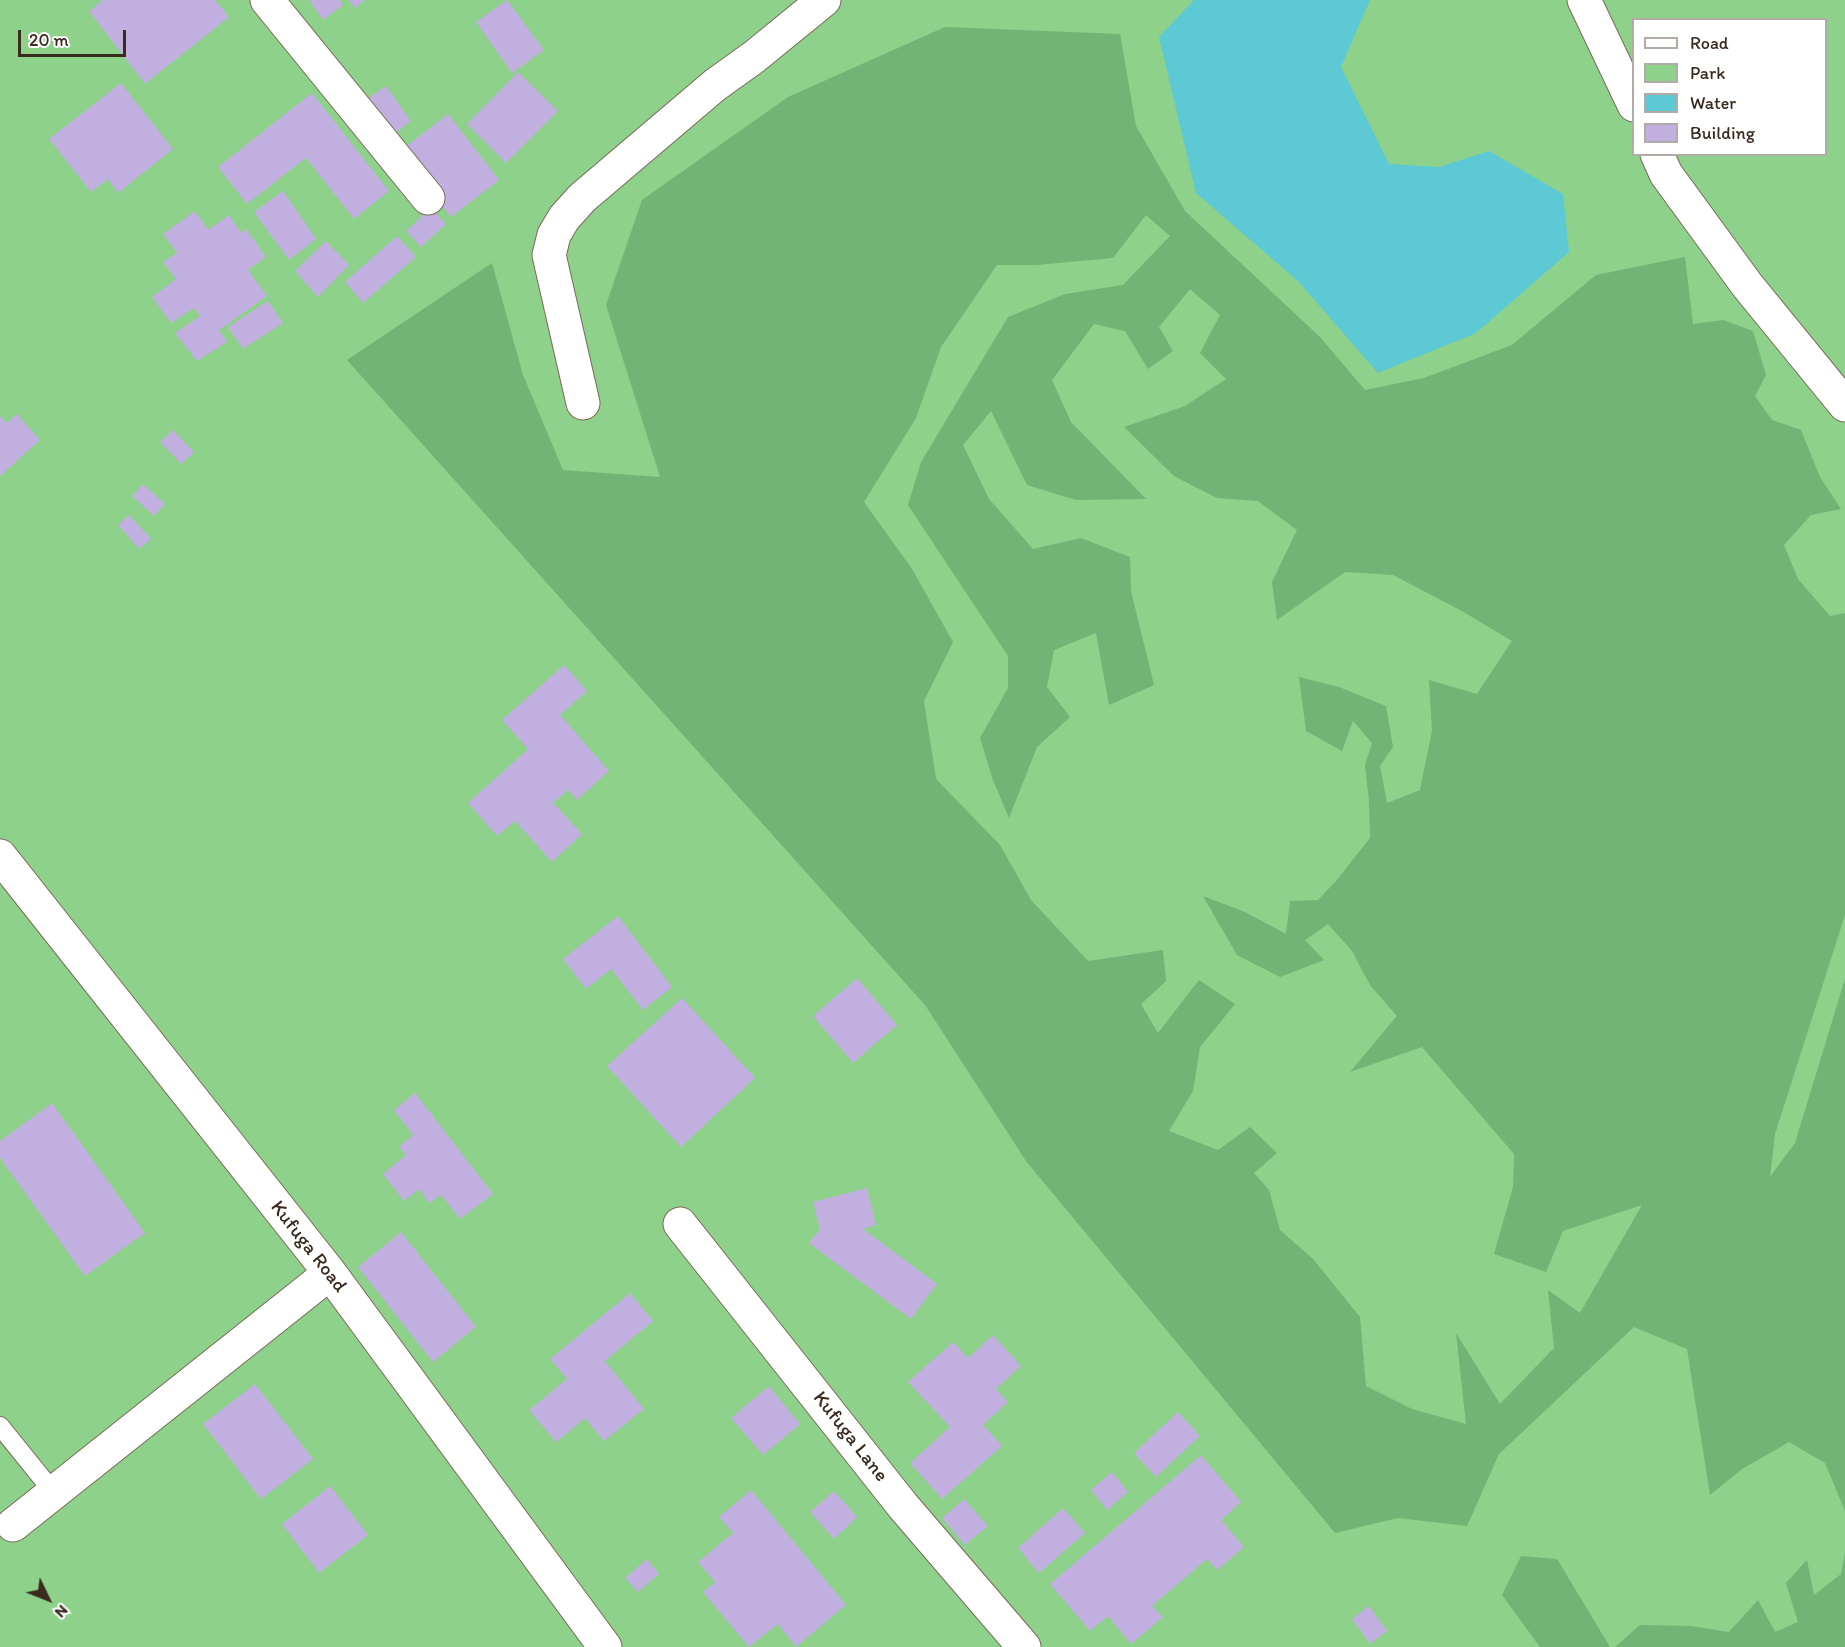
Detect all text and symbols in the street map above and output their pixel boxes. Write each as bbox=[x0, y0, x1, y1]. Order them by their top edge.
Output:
scale bar bbox=[21, 18, 129, 56]
legend bbox=[1632, 18, 1827, 156]
text: 20 m bbox=[29, 29, 69, 51]
text: Road bbox=[1690, 32, 1729, 54]
text: Park bbox=[1690, 62, 1725, 84]
text: Water bbox=[1690, 92, 1736, 114]
text: Building bbox=[1690, 122, 1755, 144]
street label: Kufuga Road bbox=[265, 1196, 351, 1298]
street label: Kufuga Lane bbox=[807, 1387, 893, 1487]
north arrow bbox=[18, 1569, 78, 1629]
text: N bbox=[51, 1601, 72, 1622]

